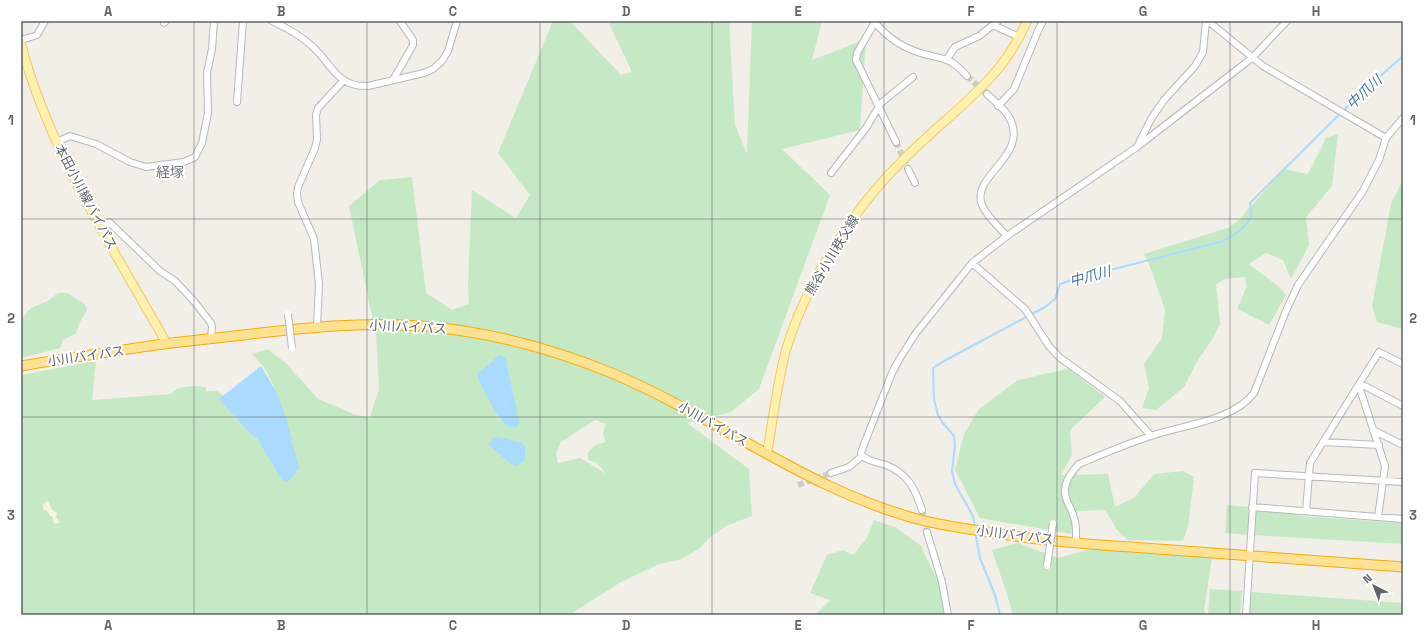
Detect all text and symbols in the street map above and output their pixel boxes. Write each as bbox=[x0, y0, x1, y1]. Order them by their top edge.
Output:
text: A bbox=[104, 3, 113, 20]
text: B bbox=[277, 3, 286, 20]
text: C bbox=[449, 3, 457, 20]
text: D bbox=[622, 3, 631, 20]
text: E bbox=[794, 3, 802, 20]
text: F bbox=[968, 3, 975, 20]
text: G bbox=[1139, 3, 1147, 20]
text: H bbox=[1312, 3, 1320, 20]
water label: 中爪川 bbox=[1343, 70, 1387, 113]
text: 1 bbox=[8, 112, 14, 129]
text: 1 bbox=[1410, 112, 1416, 129]
street label: 本田小川線バイパス bbox=[51, 141, 121, 253]
district label: 経塚 bbox=[156, 163, 184, 181]
street label: 熊谷小川秩父線 bbox=[801, 212, 863, 298]
water label: 中爪川 bbox=[1067, 261, 1115, 290]
text: 2 bbox=[7, 310, 15, 327]
text: 2 bbox=[1409, 310, 1417, 327]
street label: 小川バイパス bbox=[369, 316, 447, 338]
street label: 小川バイパス bbox=[46, 342, 126, 370]
street label: 小川バイパス bbox=[675, 398, 751, 450]
text: 3 bbox=[7, 507, 15, 524]
text: 3 bbox=[1409, 507, 1417, 524]
street label: 小川バイパス bbox=[975, 522, 1055, 548]
north arrow bbox=[1354, 566, 1394, 606]
text: N bbox=[1360, 571, 1375, 586]
text: A bbox=[104, 617, 113, 634]
text: B bbox=[277, 617, 286, 634]
text: C bbox=[449, 617, 457, 634]
text: D bbox=[622, 617, 631, 634]
text: E bbox=[794, 617, 802, 634]
text: F bbox=[968, 617, 975, 634]
text: G bbox=[1139, 617, 1147, 634]
text: H bbox=[1312, 617, 1320, 634]

